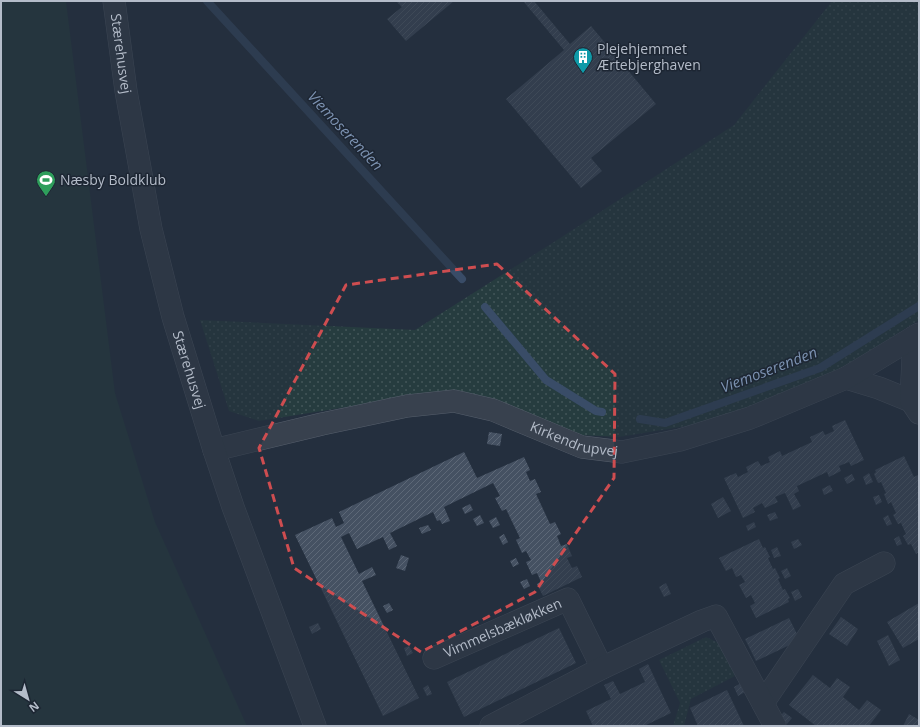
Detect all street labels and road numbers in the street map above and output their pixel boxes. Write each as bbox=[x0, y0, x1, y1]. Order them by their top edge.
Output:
street label: Stærehusvej bbox=[107, 12, 136, 95]
street label: Stærehusvej bbox=[169, 328, 211, 411]
street label: Kirkendrupvej bbox=[527, 416, 619, 460]
street label: Vimmelsbækløkken bbox=[440, 593, 564, 662]

